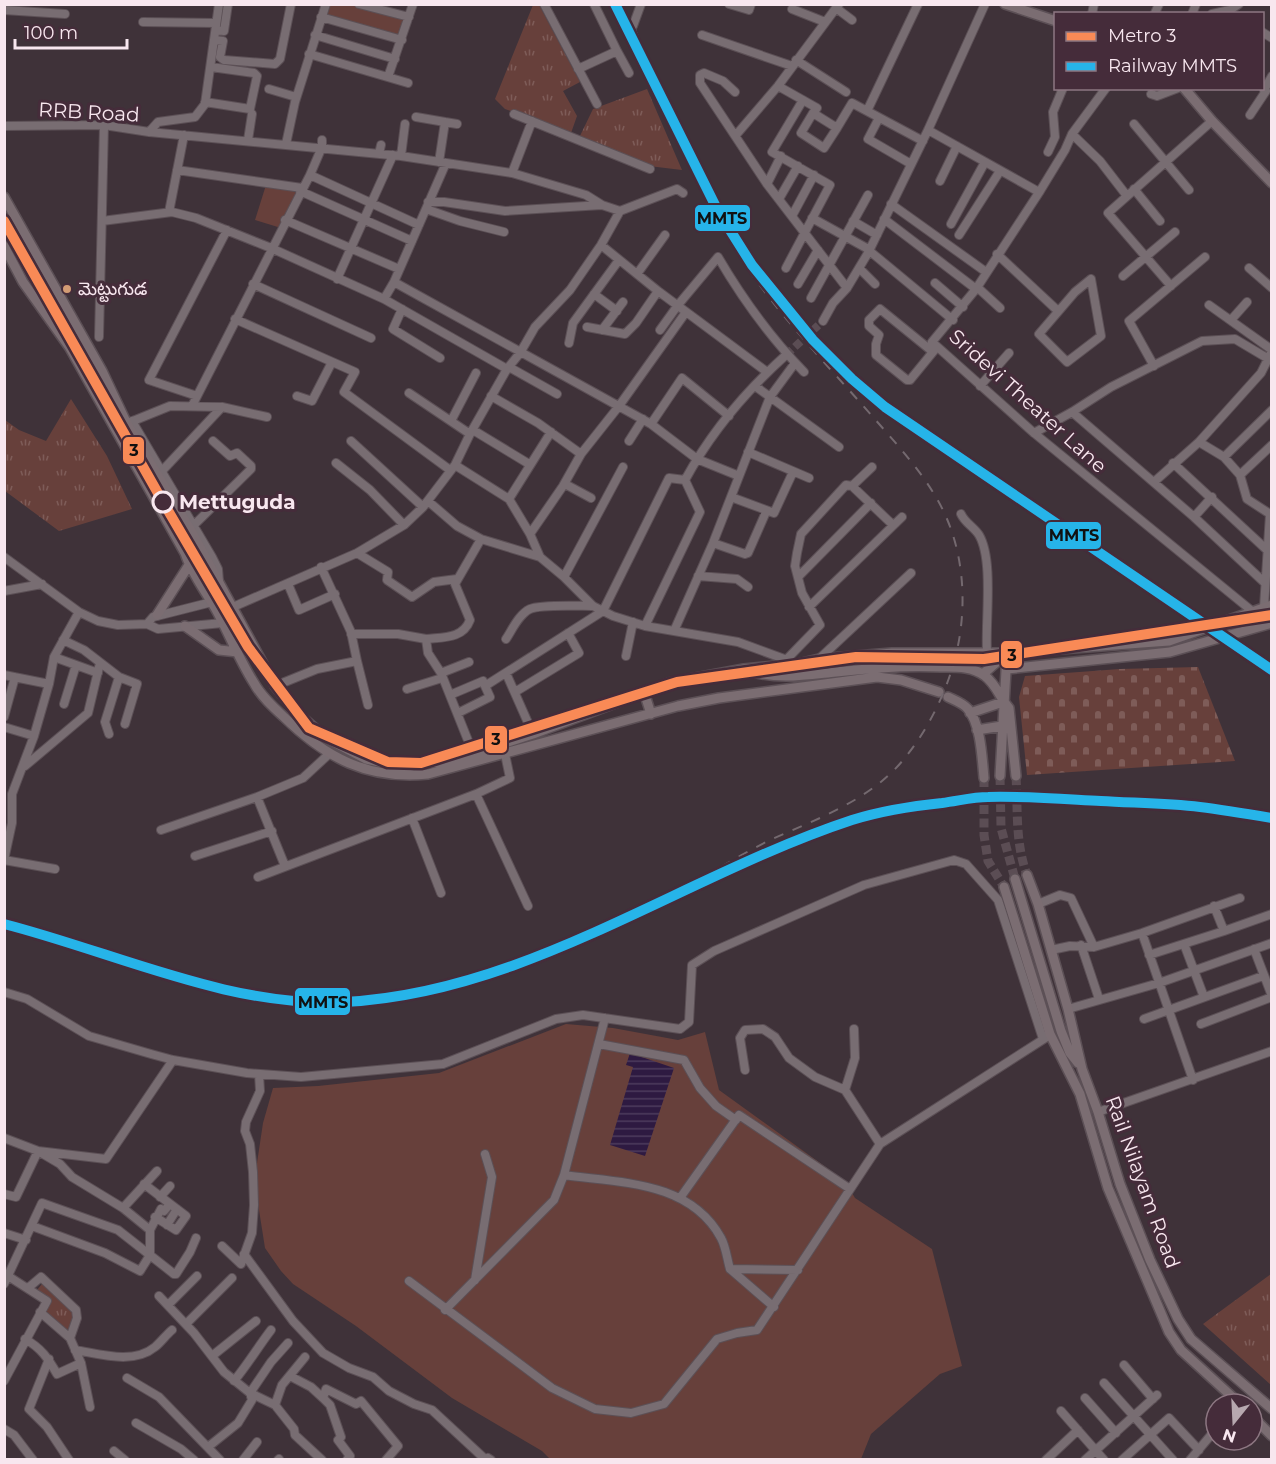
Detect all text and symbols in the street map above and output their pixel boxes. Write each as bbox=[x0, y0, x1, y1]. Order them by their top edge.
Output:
scale bar bbox=[15, 12, 128, 50]
legend bbox=[1054, 12, 1264, 90]
text: 100 m bbox=[24, 22, 78, 44]
text: Metro 3 bbox=[1108, 25, 1177, 47]
text: Railway MMTS bbox=[1108, 55, 1237, 77]
street label: RRB Road bbox=[38, 97, 140, 127]
line badge: MMTS bbox=[694, 204, 751, 232]
text: MMTS bbox=[697, 209, 747, 228]
place label: మెట్టుగుడ bbox=[78, 278, 147, 302]
marker: మెట్టుగుడ bbox=[61, 283, 73, 295]
street label: Sridevi Theater Lane bbox=[944, 324, 1112, 478]
line badge: 3 bbox=[122, 436, 145, 465]
text: 3 bbox=[128, 441, 139, 460]
place label: Mettuguda bbox=[179, 490, 296, 514]
marker: Mettuguda bbox=[152, 491, 174, 513]
line badge: MMTS bbox=[1045, 521, 1102, 550]
text: MMTS bbox=[1049, 526, 1099, 545]
line badge: 3 bbox=[1000, 640, 1023, 669]
text: 3 bbox=[1006, 646, 1017, 665]
line badge: 3 bbox=[484, 725, 508, 754]
text: 3 bbox=[490, 730, 501, 749]
line badge: MMTS bbox=[294, 987, 351, 1016]
text: MMTS bbox=[298, 993, 348, 1012]
street label: Rail Nilayam Road bbox=[1101, 1093, 1185, 1271]
north arrow bbox=[1204, 1392, 1264, 1452]
text: N bbox=[1220, 1425, 1239, 1447]

